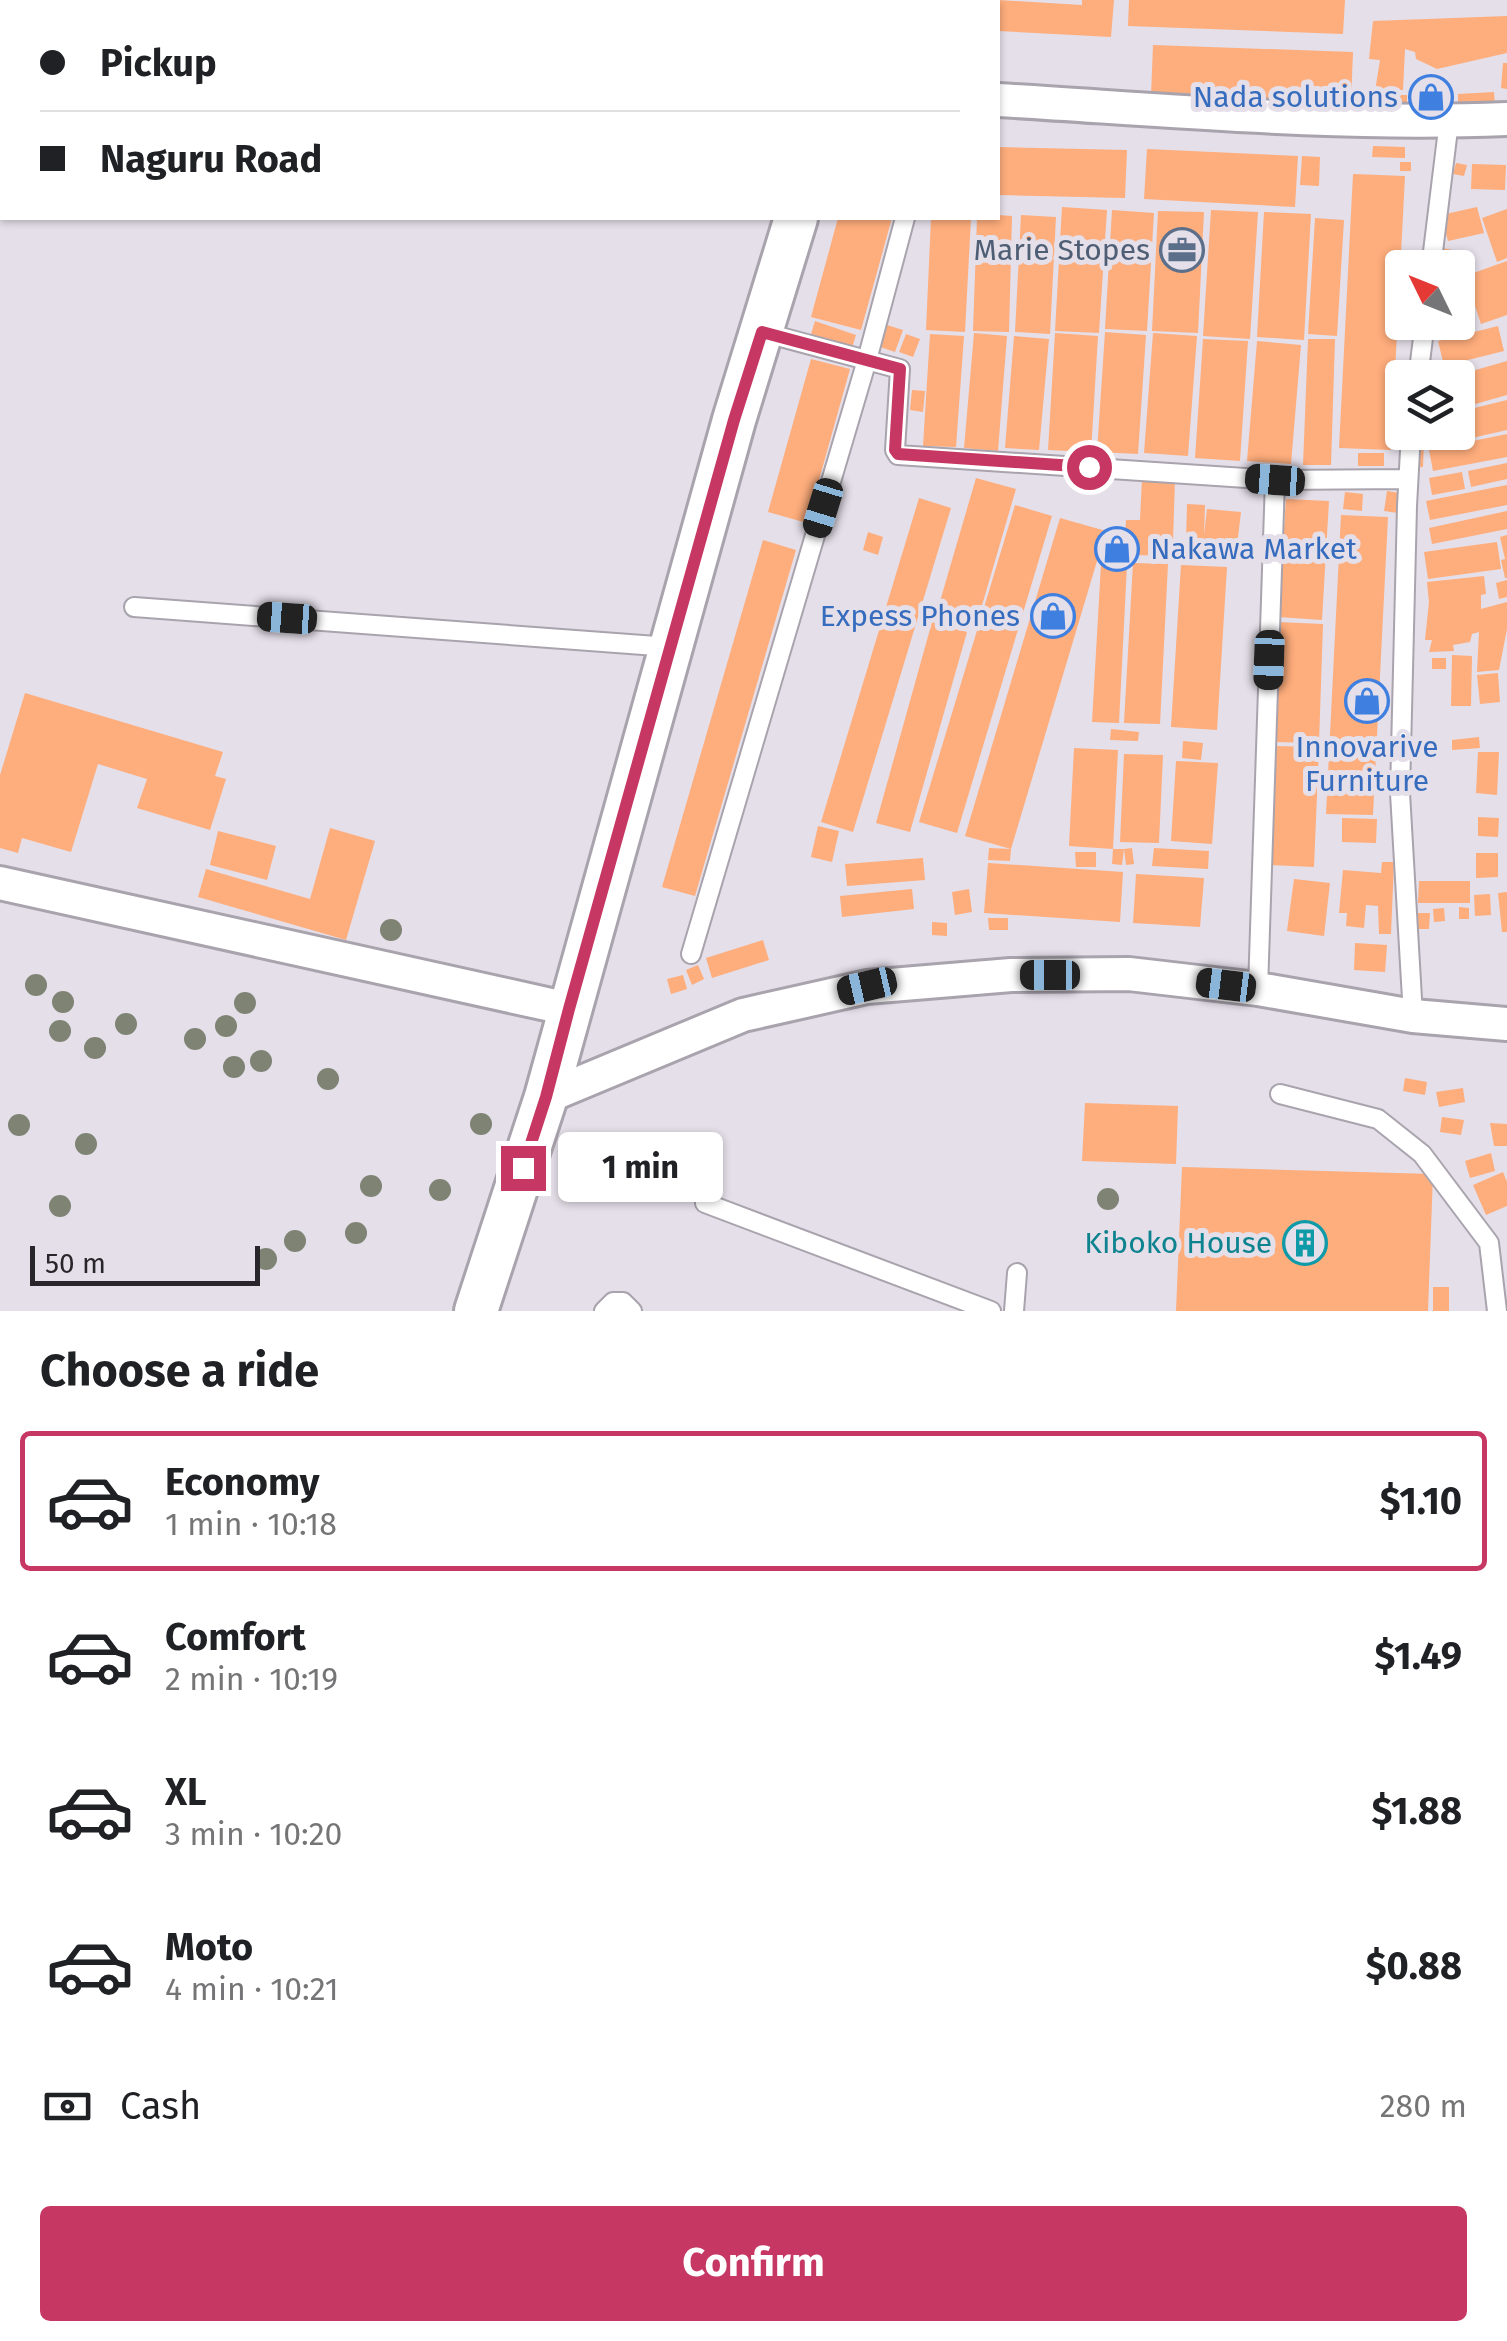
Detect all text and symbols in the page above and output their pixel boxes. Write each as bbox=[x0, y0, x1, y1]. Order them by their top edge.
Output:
text: Pickup bbox=[100, 40, 217, 86]
shop icon: Nada solutions bbox=[1408, 74, 1454, 120]
place label: Nada solutions bbox=[1193, 79, 1398, 115]
text: Naguru Road bbox=[100, 136, 322, 182]
office icon: Marie Stopes bbox=[1159, 227, 1205, 273]
place label: Marie Stopes bbox=[974, 232, 1150, 268]
north arrow bbox=[1385, 250, 1475, 340]
map controls bbox=[1385, 250, 1475, 450]
button: layers bbox=[1385, 360, 1475, 450]
route start bbox=[1067, 445, 1112, 490]
car bbox=[1244, 463, 1306, 497]
car bbox=[800, 475, 846, 541]
shop icon: Nakawa Market bbox=[1094, 526, 1140, 572]
place label: Nakawa Market bbox=[1150, 531, 1357, 567]
shop icon: Expess Phones bbox=[1030, 593, 1076, 639]
place label: Expess Phones bbox=[820, 598, 1020, 634]
car bbox=[256, 601, 318, 635]
car bbox=[1253, 629, 1285, 691]
shop icon: Innovarive Furniture bbox=[1344, 678, 1390, 724]
place label: Innovarive Furniture bbox=[1295, 729, 1439, 799]
car bbox=[1020, 960, 1080, 990]
car bbox=[834, 965, 900, 1007]
car bbox=[1194, 966, 1258, 1004]
callout: 1 min bbox=[558, 1133, 723, 1203]
route end bbox=[501, 1146, 546, 1191]
text: 1 min bbox=[602, 1148, 679, 1186]
building icon: Kiboko House bbox=[1282, 1220, 1328, 1266]
place label: Kiboko House bbox=[1084, 1225, 1272, 1261]
scale bar bbox=[30, 1241, 260, 1286]
text: 50 m bbox=[45, 1247, 106, 1280]
text: Choose a ride bbox=[40, 1344, 319, 1398]
icon: car bbox=[45, 1456, 135, 1546]
text: Economy bbox=[165, 1459, 320, 1505]
text: $1.10 bbox=[1380, 1478, 1462, 1524]
text: 1 min · 10:18 bbox=[165, 1505, 337, 1543]
icon: car bbox=[45, 1611, 135, 1701]
text: Comfort bbox=[165, 1614, 306, 1660]
text: $1.49 bbox=[1375, 1633, 1462, 1679]
text: 2 min · 10:19 bbox=[165, 1660, 338, 1698]
icon: car bbox=[45, 1766, 135, 1856]
text: XL bbox=[165, 1769, 207, 1815]
text: $1.88 bbox=[1372, 1788, 1462, 1834]
text: 3 min · 10:20 bbox=[165, 1815, 342, 1853]
icon: car bbox=[45, 1921, 135, 2011]
text: Moto bbox=[165, 1924, 253, 1970]
text: $0.88 bbox=[1366, 1943, 1462, 1989]
text: 4 min · 10:21 bbox=[165, 1970, 339, 2008]
icon: cash bbox=[40, 2079, 95, 2134]
text: Cash bbox=[120, 2083, 201, 2129]
text: 280 m bbox=[1380, 2087, 1467, 2125]
button: Confirm bbox=[40, 2206, 1467, 2321]

